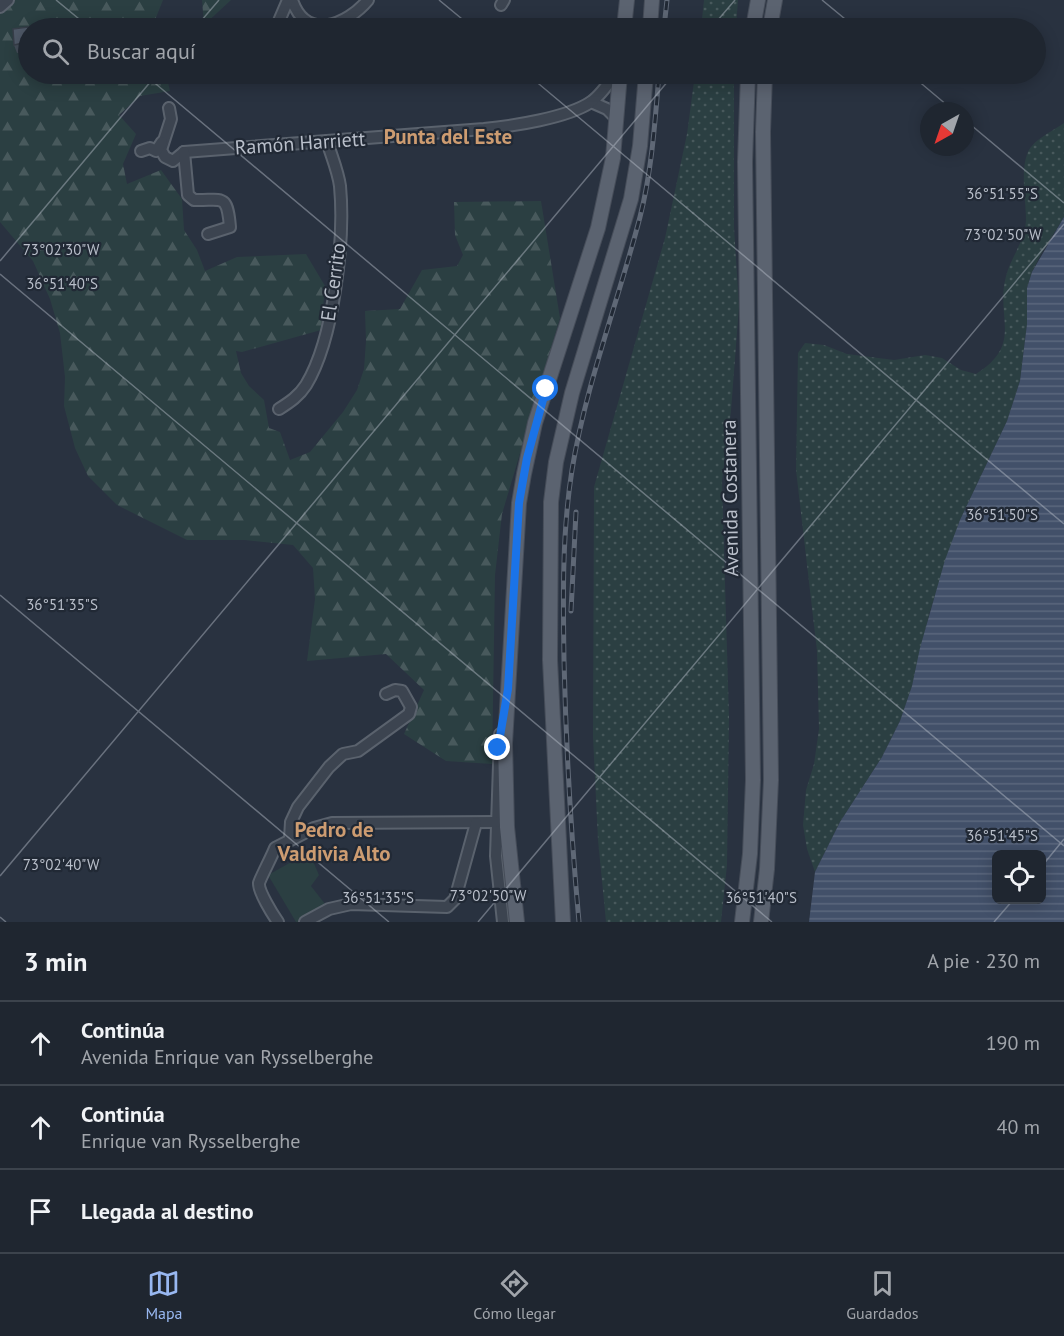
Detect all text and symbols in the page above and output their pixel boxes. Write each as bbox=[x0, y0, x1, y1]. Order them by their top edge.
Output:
search box bbox=[18, 18, 1046, 84]
icon: search bbox=[39, 35, 72, 68]
text: Buscar aquí bbox=[87, 37, 196, 65]
north arrow bbox=[920, 102, 974, 156]
district label: Punta del Este bbox=[384, 123, 512, 150]
street label: Ramón Harriett bbox=[234, 125, 366, 161]
text: 36°51'55"S bbox=[966, 184, 1038, 203]
text: 73°02'50"W bbox=[965, 225, 1042, 244]
text: 73°02'30"W bbox=[23, 240, 100, 259]
street label: El Cerrito bbox=[315, 241, 351, 323]
text: 36°51'40"S bbox=[26, 274, 98, 293]
route start bbox=[532, 375, 558, 401]
street label: Avenida Costanera bbox=[716, 419, 744, 577]
text: 36°51'50"S bbox=[966, 505, 1038, 524]
text: 36°51'35"S bbox=[26, 595, 98, 614]
route end bbox=[484, 734, 510, 760]
district label: Pedro de Valdivia Alto bbox=[277, 816, 390, 867]
text: 36°51'45"S bbox=[966, 826, 1038, 845]
map controls bbox=[992, 850, 1046, 904]
button: locate bbox=[992, 850, 1046, 904]
text: 73°02'40"W bbox=[23, 855, 100, 874]
text: 73°02'50"W bbox=[450, 886, 527, 905]
text: 36°51'35"S bbox=[342, 888, 414, 907]
text: 36°51'40"S bbox=[725, 888, 797, 907]
text: 3 min bbox=[24, 945, 87, 978]
text: A pie · 230 m bbox=[927, 948, 1040, 974]
text: Continúa bbox=[81, 1016, 165, 1044]
icon: ahead bbox=[24, 1027, 57, 1060]
text: 190 m bbox=[986, 1030, 1040, 1056]
text: Avenida Enrique van Rysselberghe bbox=[81, 1044, 373, 1070]
text: Continúa bbox=[81, 1100, 165, 1128]
icon: ahead bbox=[24, 1111, 57, 1144]
text: 40 m bbox=[997, 1114, 1040, 1140]
text: Enrique van Rysselberghe bbox=[81, 1128, 300, 1154]
icon: arrive bbox=[24, 1195, 57, 1228]
text: Llegada al destino bbox=[81, 1197, 254, 1225]
tab: Mapa bbox=[145, 1267, 183, 1323]
tab: Cómo llegar bbox=[473, 1267, 556, 1323]
tab: Guardados bbox=[846, 1267, 919, 1323]

